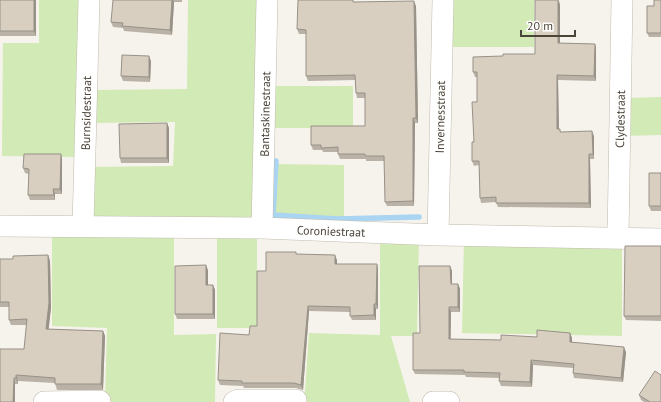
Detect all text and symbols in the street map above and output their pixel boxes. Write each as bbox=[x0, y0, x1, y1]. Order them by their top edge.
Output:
scale bar bbox=[521, 12, 575, 38]
text: 20 m bbox=[527, 18, 553, 33]
street label: Bantaskinestraat bbox=[257, 71, 273, 157]
street label: Burnsidestraat bbox=[78, 76, 94, 150]
street label: Invernesstraat bbox=[432, 80, 448, 154]
street label: Clydestraat bbox=[612, 90, 628, 148]
street label: Coroniestraat bbox=[297, 222, 365, 240]

